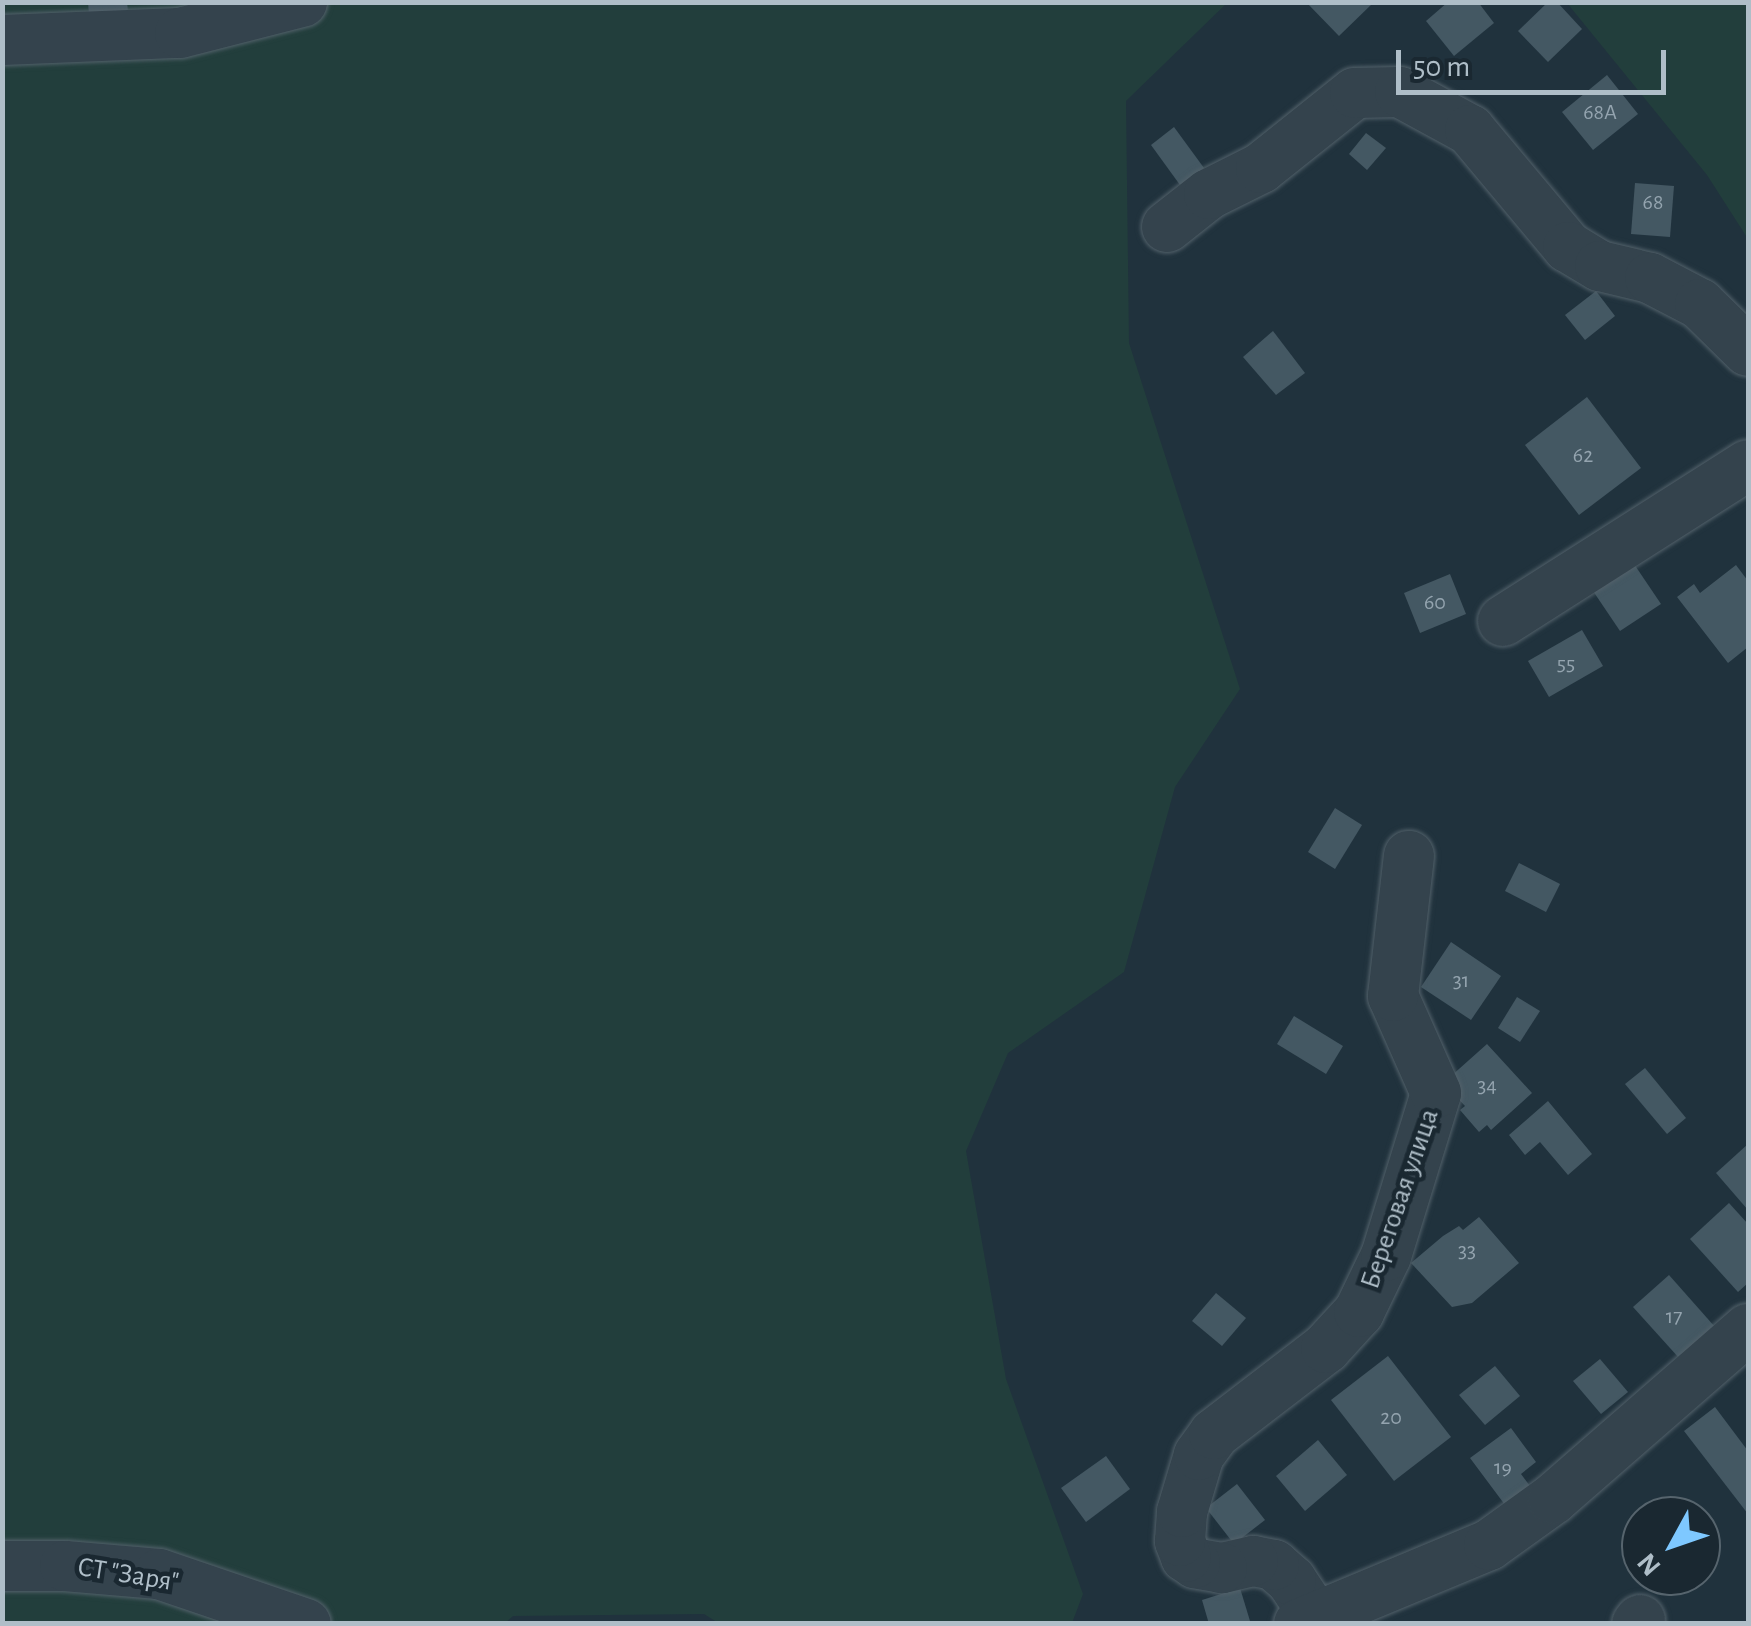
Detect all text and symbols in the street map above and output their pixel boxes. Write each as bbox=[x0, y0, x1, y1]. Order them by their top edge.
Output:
scale bar bbox=[1401, 30, 1671, 92]
text: 50 m bbox=[1413, 52, 1470, 82]
house number: 68А bbox=[1583, 100, 1617, 126]
house number: 68 bbox=[1643, 190, 1663, 216]
house number: 62 bbox=[1573, 443, 1593, 469]
house number: 60 bbox=[1424, 590, 1446, 616]
house number: 55 bbox=[1557, 651, 1575, 677]
house number: 31 bbox=[1453, 968, 1469, 994]
house number: 34 bbox=[1477, 1073, 1497, 1099]
street label: Береговая улица bbox=[1353, 1105, 1447, 1293]
house number: 33 bbox=[1458, 1238, 1476, 1264]
house number: 17 bbox=[1666, 1304, 1682, 1330]
house number: 20 bbox=[1380, 1405, 1402, 1431]
house number: 19 bbox=[1494, 1455, 1512, 1481]
north arrow bbox=[1621, 1496, 1721, 1596]
text: N bbox=[1633, 1548, 1667, 1580]
street label: СТ "Заря" bbox=[75, 1550, 181, 1600]

